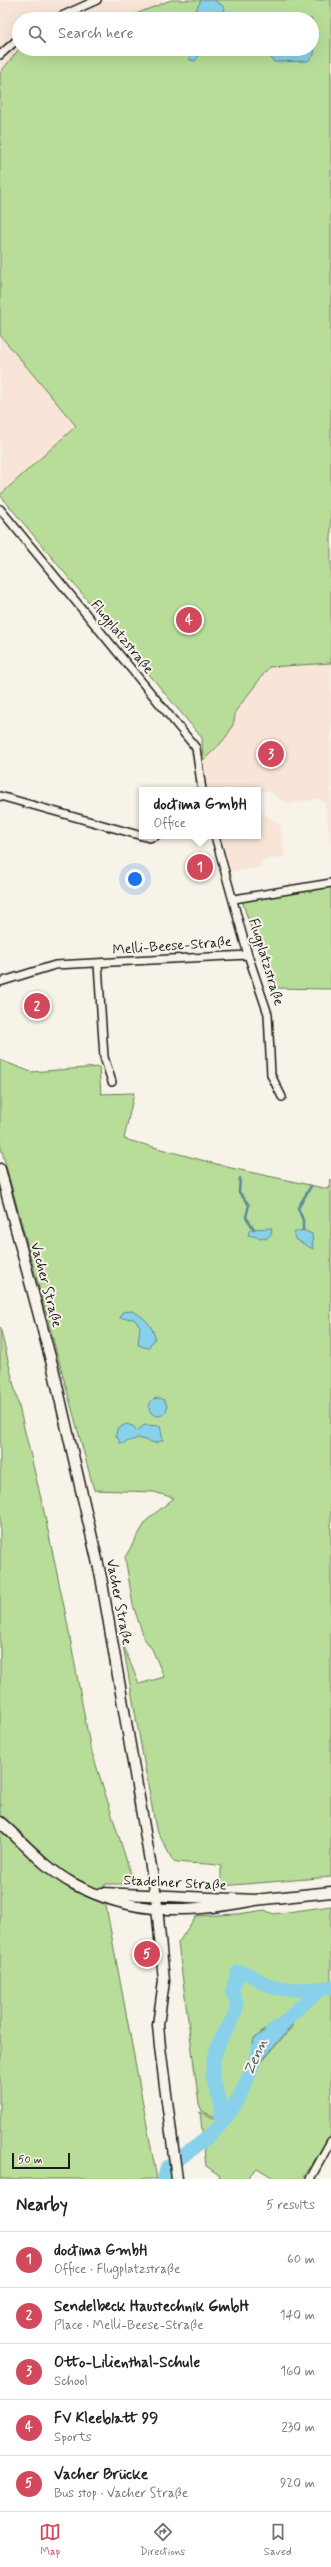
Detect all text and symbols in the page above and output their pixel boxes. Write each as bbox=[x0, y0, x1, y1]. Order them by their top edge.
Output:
search box bbox=[12, 12, 319, 56]
icon: search bbox=[26, 23, 48, 45]
text: Search here bbox=[58, 24, 134, 44]
street label: Flugplatzstraße bbox=[86, 596, 158, 678]
pin: 4 bbox=[176, 605, 202, 635]
pin: 3 bbox=[258, 739, 284, 769]
popup bbox=[139, 787, 261, 839]
text: doctima GmbH bbox=[153, 795, 247, 815]
text: Office bbox=[153, 815, 186, 832]
pin: 1 bbox=[187, 852, 213, 882]
your location bbox=[125, 869, 145, 889]
street label: Flugplatzstraße bbox=[243, 916, 288, 1008]
street label: Melli-Beese-Straße bbox=[112, 933, 232, 959]
pin: 2 bbox=[24, 991, 50, 1021]
street label: Vacher Straße bbox=[26, 1241, 66, 1330]
street label: Vacher Straße bbox=[102, 1557, 136, 1647]
street label: Stadelner Straße bbox=[123, 1871, 227, 1895]
pin: 5 bbox=[134, 1939, 160, 1969]
water label: Zenn bbox=[239, 2035, 273, 2078]
scale bar bbox=[12, 2151, 70, 2170]
text: 50 m bbox=[18, 2153, 43, 2167]
text: Nearby bbox=[16, 2194, 68, 2216]
text: 5 results bbox=[266, 2197, 315, 2214]
text: doctima GmbH bbox=[54, 2241, 147, 2261]
text: 1 bbox=[26, 2251, 32, 2268]
text: 60 m bbox=[287, 2251, 315, 2268]
text: Office · Flugplatzstraße bbox=[54, 2261, 180, 2278]
text: Sendelbeck Haustechnik GmbH bbox=[54, 2297, 249, 2317]
text: 2 bbox=[26, 2307, 32, 2324]
text: 140 m bbox=[280, 2307, 315, 2324]
text: Place · Melli-Beese-Straße bbox=[54, 2317, 204, 2334]
text: Otto-Lilienthal-Schule bbox=[54, 2353, 200, 2373]
text: 3 bbox=[26, 2363, 32, 2380]
text: 160 m bbox=[280, 2363, 315, 2380]
text: School bbox=[54, 2373, 88, 2390]
text: FV Kleeblatt 99 bbox=[54, 2409, 158, 2429]
text: 4 bbox=[25, 2419, 33, 2436]
text: 230 m bbox=[281, 2419, 315, 2436]
text: Sports bbox=[54, 2429, 92, 2446]
text: Vacher Brücke bbox=[54, 2465, 148, 2485]
text: 5 bbox=[25, 2475, 33, 2492]
text: 920 m bbox=[280, 2475, 315, 2492]
text: Bus stop · Vacher Straße bbox=[54, 2485, 188, 2502]
tab: Map bbox=[39, 2521, 61, 2559]
tab: Directions bbox=[140, 2521, 185, 2559]
tab: Saved bbox=[264, 2521, 292, 2559]

